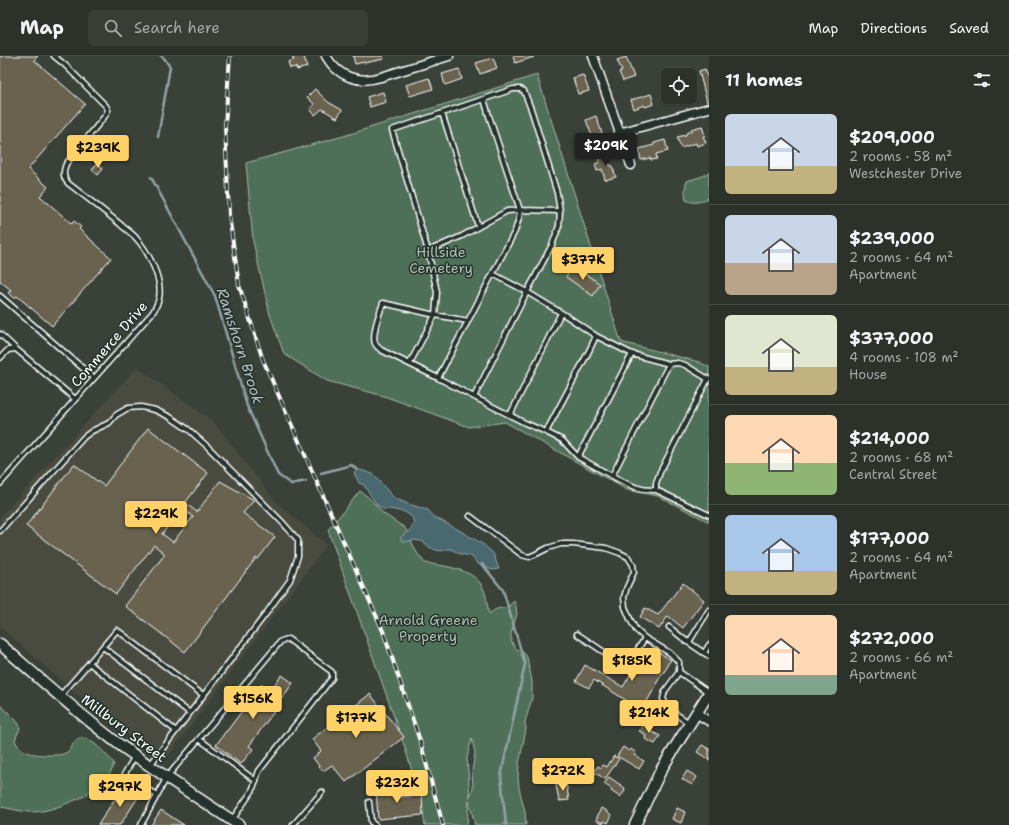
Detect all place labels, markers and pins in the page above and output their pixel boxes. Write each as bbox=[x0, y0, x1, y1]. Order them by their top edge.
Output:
pin: $209K bbox=[578, 133, 634, 167]
pin: $239K bbox=[70, 135, 126, 169]
pin: $377K bbox=[555, 247, 611, 281]
pin: $229K bbox=[128, 501, 184, 535]
pin: $185K bbox=[604, 648, 660, 682]
pin: $156K bbox=[225, 686, 281, 720]
pin: $214K bbox=[621, 700, 677, 734]
pin: $177K bbox=[328, 705, 384, 739]
pin: $272K bbox=[535, 758, 591, 792]
pin: $232K bbox=[369, 770, 425, 804]
pin: $297K bbox=[92, 774, 148, 808]

